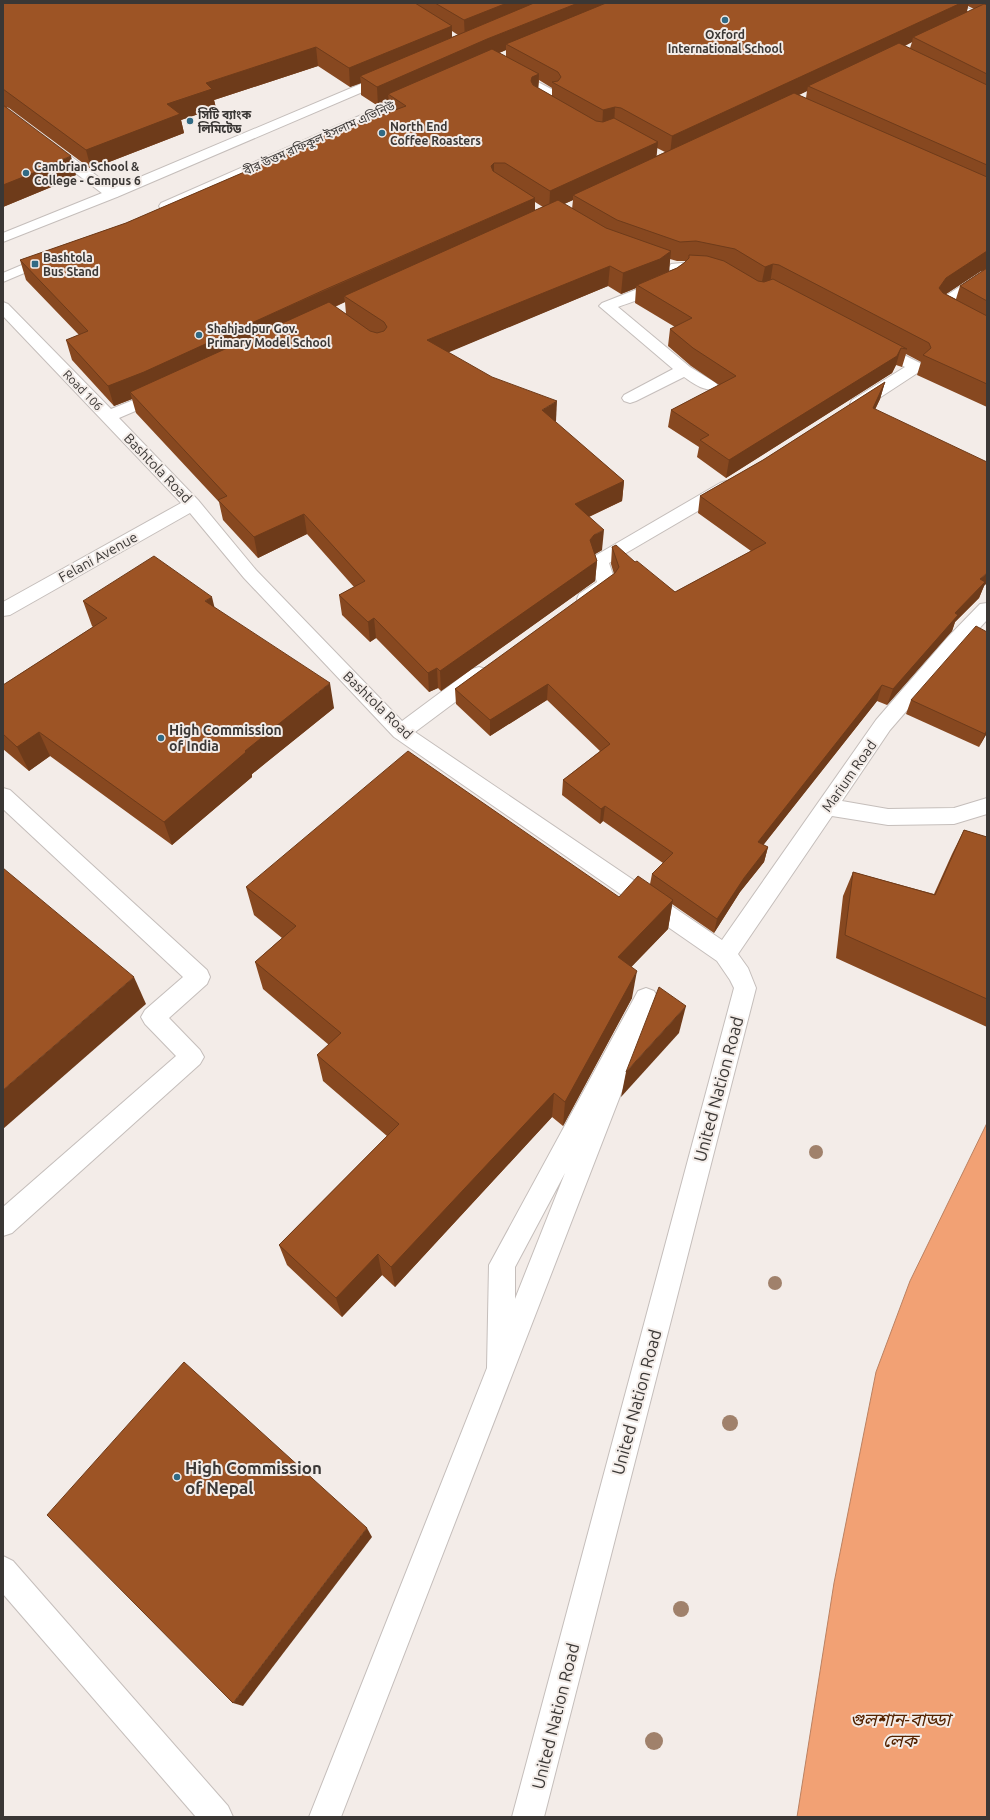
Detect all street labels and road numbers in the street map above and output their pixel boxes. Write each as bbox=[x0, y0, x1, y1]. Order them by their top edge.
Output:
street label: বীর উত্তম রফিকুল ইসলাম এভিনিউ bbox=[240, 98, 398, 180]
street label: Road 106 bbox=[61, 367, 105, 413]
street label: Bashtola Road bbox=[121, 430, 195, 506]
street label: Felani Avenue bbox=[56, 529, 140, 585]
street label: Bashtola Road bbox=[340, 668, 416, 742]
street label: Marium Road bbox=[818, 737, 880, 815]
street label: United Nation Road bbox=[689, 1014, 747, 1164]
street label: United Nation Road bbox=[607, 1327, 665, 1477]
street label: United Nation Road bbox=[528, 1641, 582, 1791]

